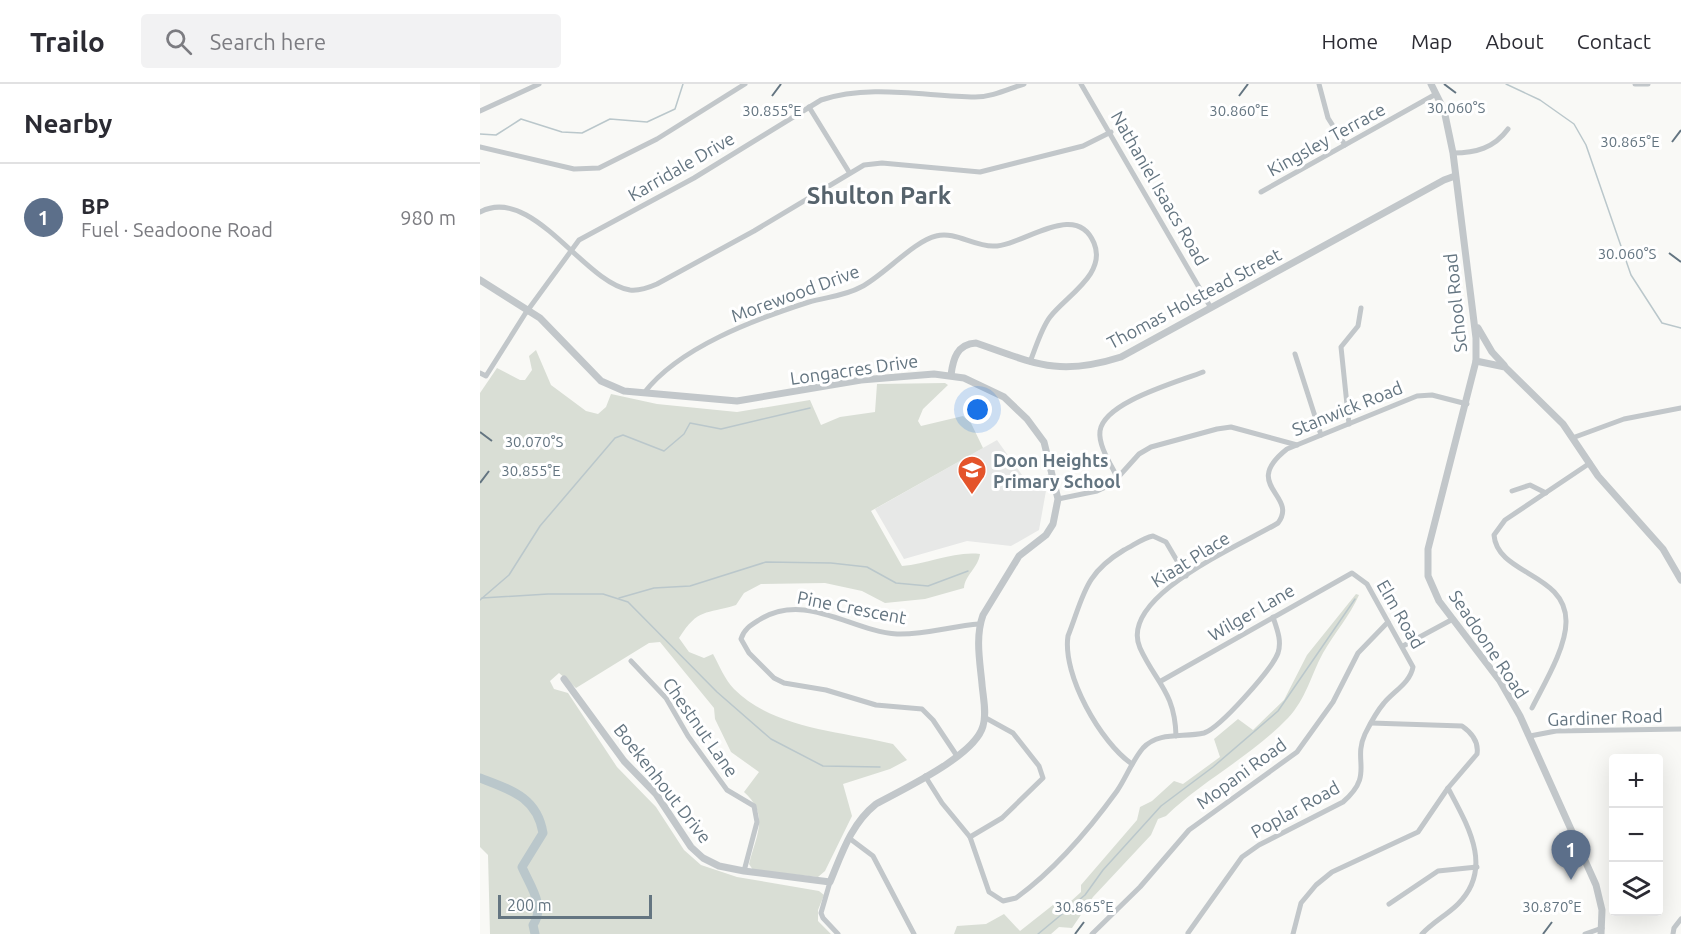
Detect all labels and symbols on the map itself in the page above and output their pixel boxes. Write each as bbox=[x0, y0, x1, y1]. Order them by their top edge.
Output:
street label: Kingsley Terrace bbox=[1264, 98, 1388, 180]
text: 30.060°S bbox=[1427, 99, 1485, 116]
text: 30.855°E bbox=[742, 102, 802, 119]
text: 30.860°E bbox=[1209, 102, 1269, 119]
street label: Nathaniel Isaacs Road bbox=[1108, 107, 1212, 269]
street label: Karridale Drive bbox=[624, 128, 738, 204]
text: 30.865°E bbox=[1600, 133, 1660, 150]
district label: Shulton Park bbox=[807, 182, 952, 209]
street label: Thomas Holstead Street bbox=[1104, 244, 1284, 352]
text: 30.060°S bbox=[1598, 245, 1656, 262]
street label: School Road bbox=[1440, 252, 1470, 354]
street label: Morewood Drive bbox=[728, 260, 862, 326]
street label: Longacres Drive bbox=[789, 350, 919, 388]
street label: Stanwick Road bbox=[1289, 377, 1405, 439]
your location bbox=[963, 395, 992, 424]
text: 30.070°S bbox=[505, 433, 563, 450]
place label: Doon Heights Primary School bbox=[993, 450, 1121, 491]
school or university icon: Doon Heights Primary School bbox=[956, 454, 988, 496]
text: 30.855°E bbox=[501, 462, 561, 479]
street label: Kiaat Place bbox=[1147, 527, 1233, 591]
street label: Elm Road bbox=[1373, 576, 1429, 652]
street label: Wilger Lane bbox=[1204, 579, 1298, 645]
street label: Seadoone Road bbox=[1445, 586, 1533, 702]
street label: Pine Crescent bbox=[796, 587, 908, 627]
street label: Chestnut Lane bbox=[659, 674, 743, 780]
street label: Gardiner Road bbox=[1547, 705, 1663, 729]
street label: Boekenhout Drive bbox=[610, 719, 716, 847]
street label: Mopani Road bbox=[1192, 734, 1290, 812]
street label: Poplar Road bbox=[1247, 776, 1343, 842]
pin: 1 bbox=[1552, 830, 1590, 880]
scale bar bbox=[498, 892, 652, 920]
text: 30.865°E bbox=[1054, 898, 1114, 915]
text: 30.870°E bbox=[1522, 898, 1582, 915]

